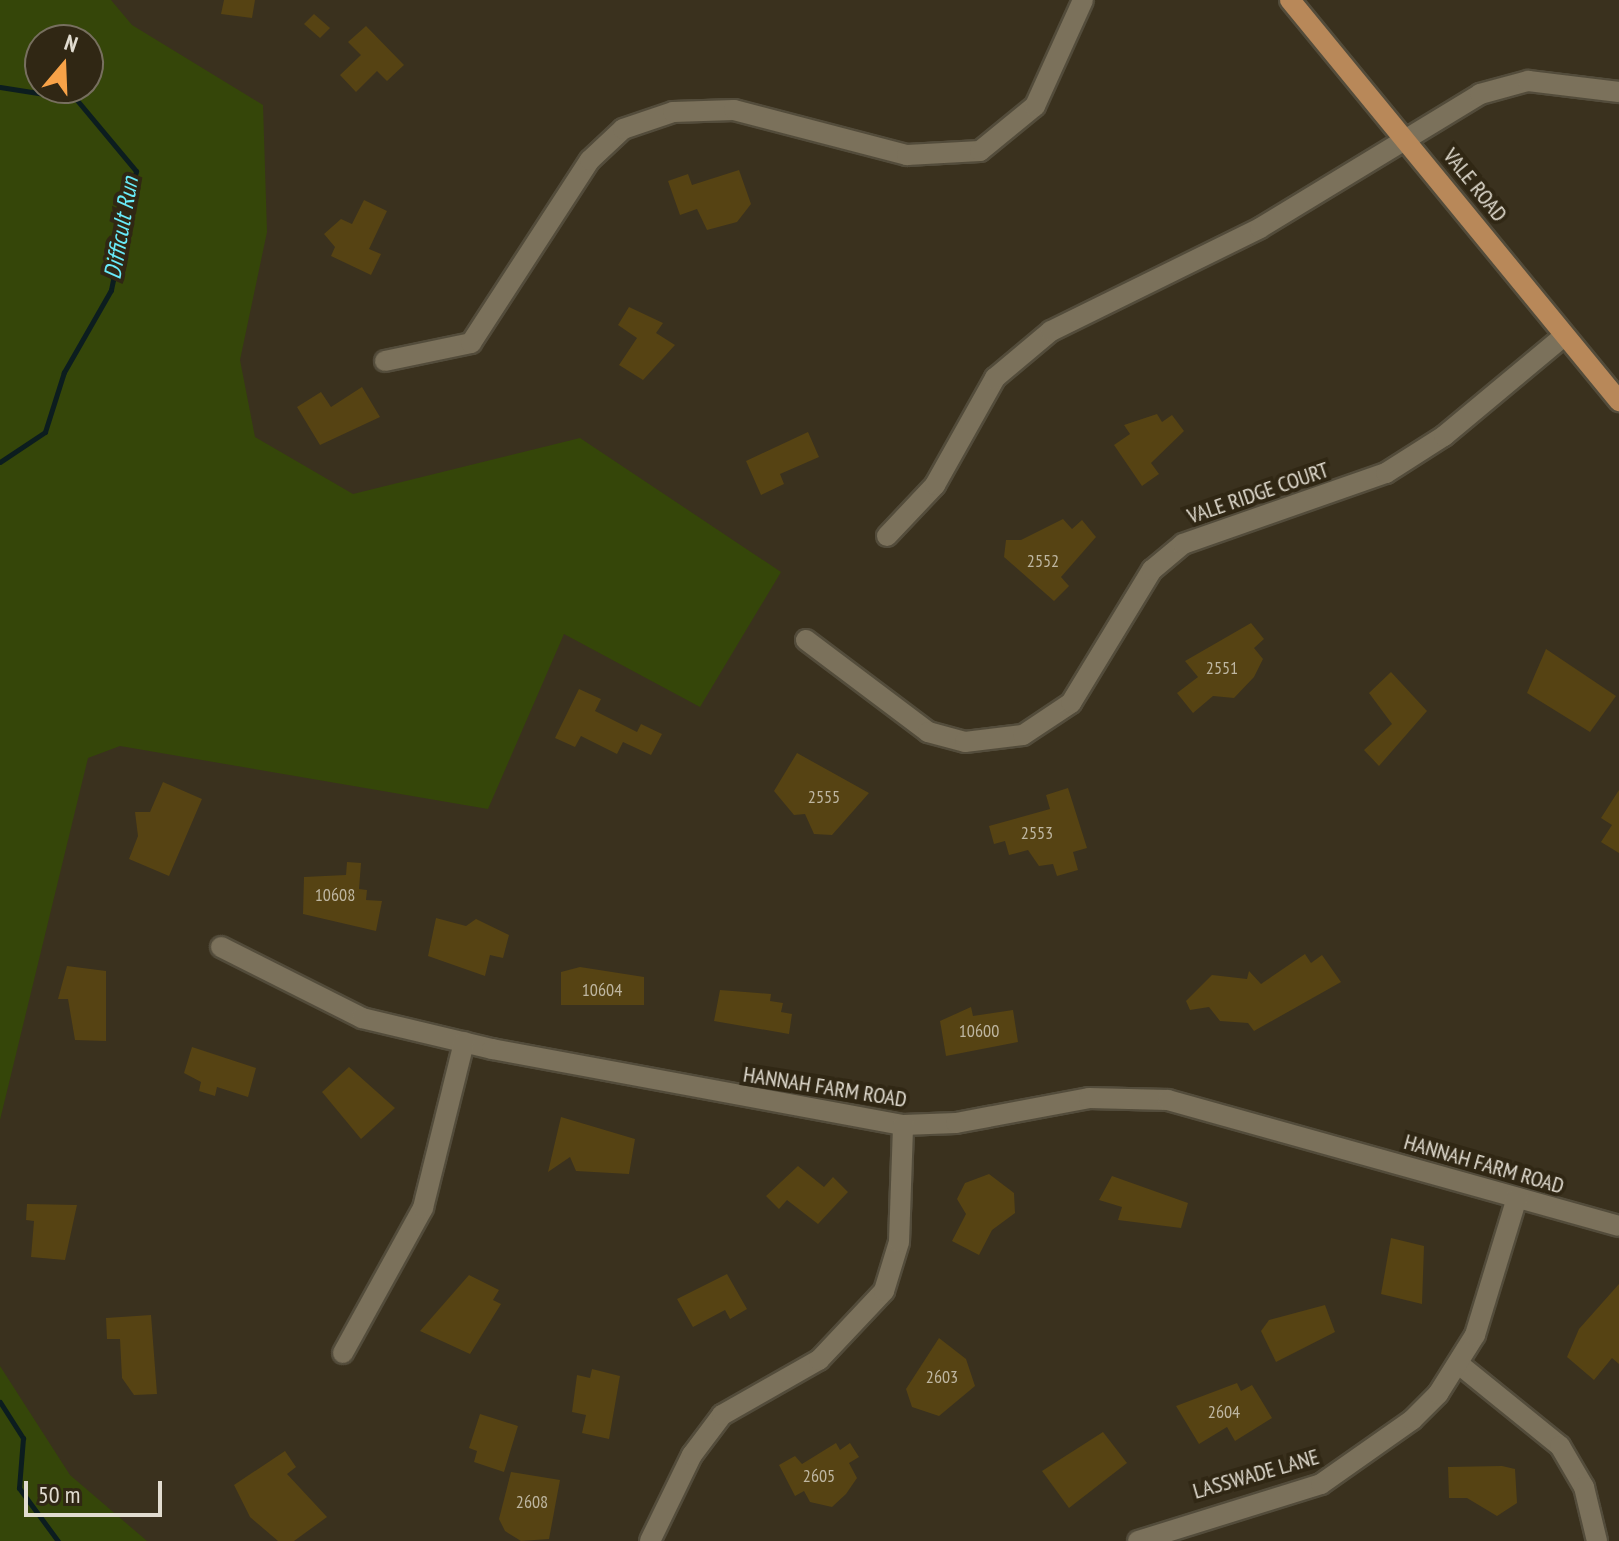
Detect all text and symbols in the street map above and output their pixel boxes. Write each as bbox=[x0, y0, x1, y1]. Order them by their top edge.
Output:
north arrow bbox=[24, 24, 104, 104]
text: N bbox=[61, 28, 81, 58]
street label: VALE ROAD bbox=[1438, 143, 1512, 227]
water label: Difficult Run bbox=[98, 175, 144, 281]
street label: VALE RIDGE COURT bbox=[1184, 456, 1332, 530]
house number: 2552 bbox=[1027, 550, 1059, 572]
house number: 2551 bbox=[1206, 657, 1238, 679]
house number: 2555 bbox=[808, 786, 840, 808]
house number: 2553 bbox=[1021, 822, 1053, 844]
house number: 10608 bbox=[315, 884, 355, 906]
house number: 10604 bbox=[582, 979, 622, 1001]
house number: 10600 bbox=[959, 1020, 999, 1042]
street label: HANNAH FARM ROAD bbox=[741, 1061, 909, 1113]
street label: HANNAH FARM ROAD bbox=[1401, 1129, 1567, 1199]
house number: 2603 bbox=[926, 1366, 958, 1388]
house number: 2604 bbox=[1208, 1401, 1240, 1423]
street label: LASSWADE LANE bbox=[1190, 1443, 1322, 1505]
scale bar bbox=[28, 1465, 166, 1515]
house number: 2605 bbox=[803, 1465, 835, 1487]
text: 50 m bbox=[38, 1479, 80, 1510]
house number: 2608 bbox=[516, 1491, 548, 1513]

